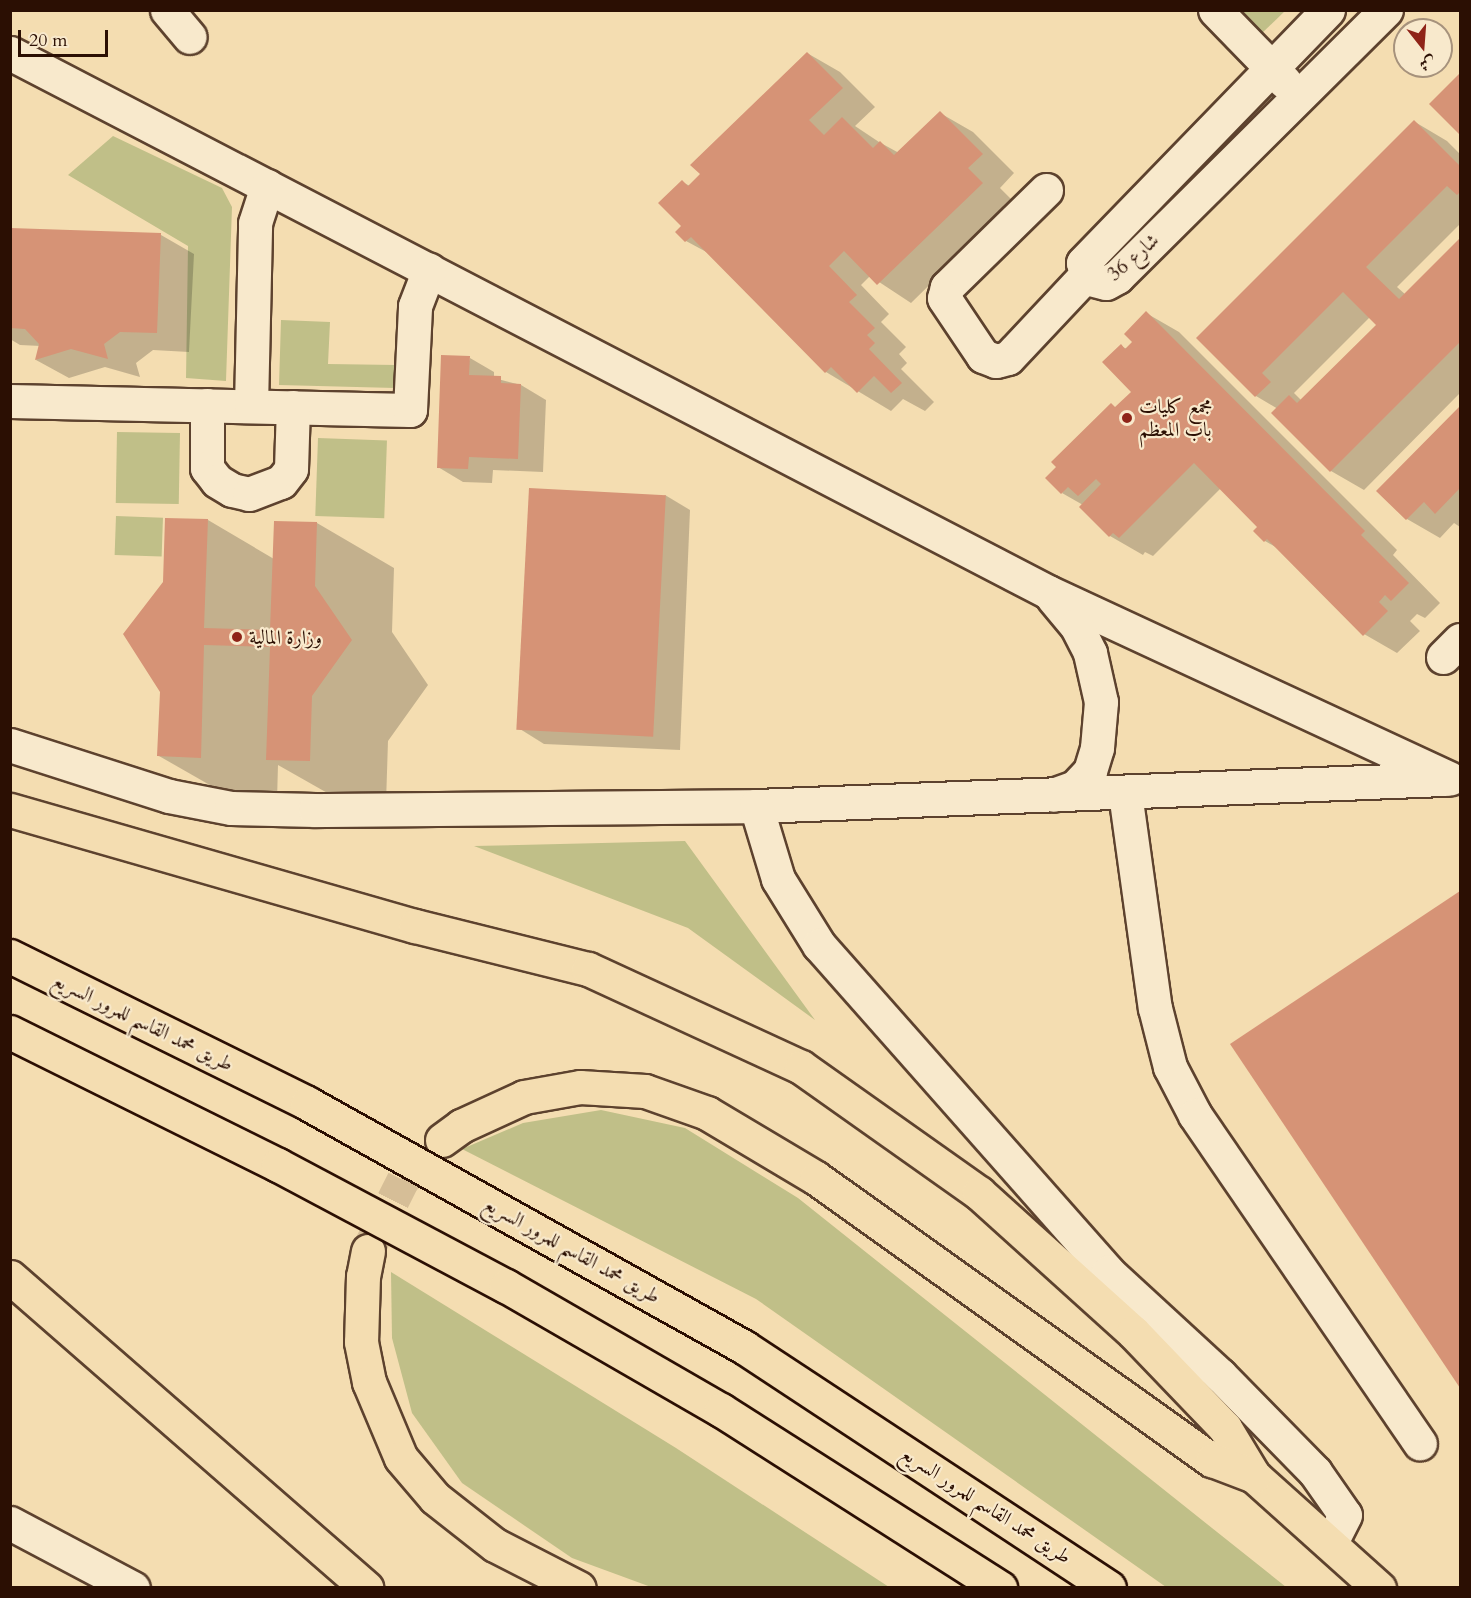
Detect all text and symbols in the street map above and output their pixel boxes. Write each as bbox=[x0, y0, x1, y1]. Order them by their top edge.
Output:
scale bar bbox=[21, 18, 111, 56]
north arrow bbox=[1393, 18, 1453, 78]
text: 20 m bbox=[29, 28, 68, 53]
text: ش bbox=[1417, 50, 1438, 76]
street label: شارع 36 bbox=[1102, 228, 1164, 286]
place label: مجمع كليات باب المعظم bbox=[1139, 394, 1212, 441]
marker: مجمع كليات باب المعظم bbox=[1120, 411, 1134, 425]
place label: وزارة المالية bbox=[249, 625, 322, 649]
marker: وزارة المالية bbox=[230, 630, 244, 644]
street label: طريق محمد القاسم للمرور السريع bbox=[49, 968, 237, 1076]
street label: طريق محمد القاسم للمرور السريع bbox=[479, 1191, 665, 1309]
street label: طريق محمد القاسم للمرور السريع bbox=[896, 1441, 1076, 1569]

